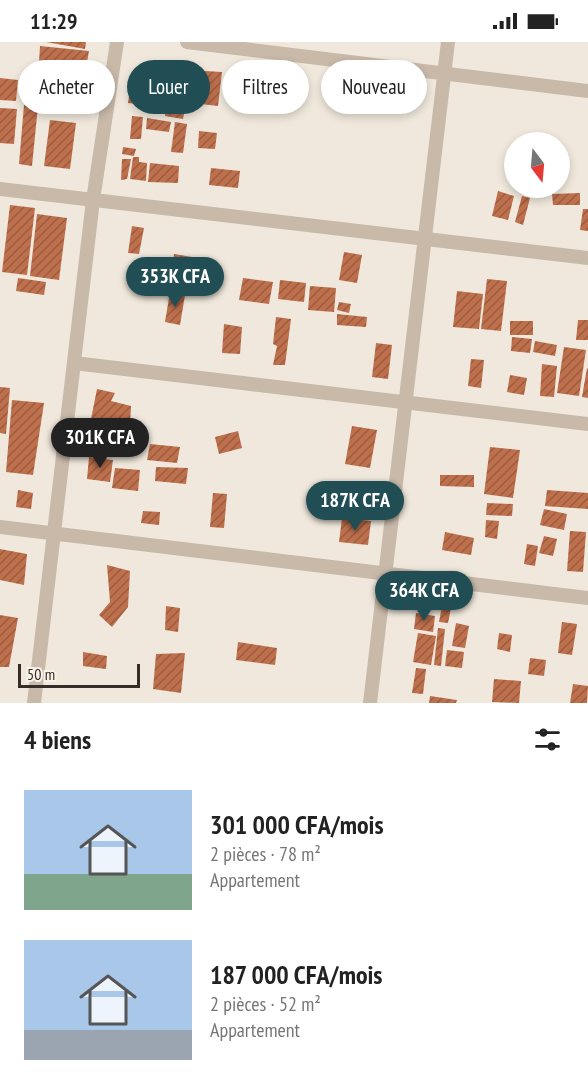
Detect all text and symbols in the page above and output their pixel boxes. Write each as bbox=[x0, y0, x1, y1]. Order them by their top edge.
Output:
text: 11:29 bbox=[30, 7, 78, 35]
chip: Acheter bbox=[18, 60, 115, 114]
chip: Louer bbox=[127, 60, 210, 114]
chip: Filtres bbox=[222, 60, 309, 114]
chip: Nouveau bbox=[321, 60, 427, 114]
north arrow bbox=[504, 132, 570, 198]
map controls bbox=[504, 132, 570, 198]
pin: 353K CFA bbox=[113, 257, 237, 308]
text: 353K CFA bbox=[140, 263, 210, 289]
pin: 301K CFA bbox=[38, 418, 162, 469]
text: 301K CFA bbox=[65, 424, 135, 450]
pin: 187K CFA bbox=[293, 481, 417, 532]
text: 187K CFA bbox=[320, 487, 390, 513]
pin: 364K CFA bbox=[362, 571, 486, 622]
text: 364K CFA bbox=[389, 577, 459, 603]
scale bar bbox=[18, 661, 140, 688]
text: 50 m bbox=[27, 664, 55, 684]
text: 4 biens bbox=[24, 723, 91, 756]
icon: filters bbox=[531, 723, 564, 756]
text: 301 000 CFA/mois bbox=[210, 808, 384, 841]
icon: home bbox=[72, 814, 144, 886]
text: 2 pièces · 78 m² bbox=[210, 841, 321, 867]
text: Appartement bbox=[210, 867, 300, 893]
text: 187 000 CFA/mois bbox=[210, 958, 382, 991]
icon: home bbox=[72, 964, 144, 1036]
text: 2 pièces · 52 m² bbox=[210, 991, 321, 1017]
text: Appartement bbox=[210, 1017, 300, 1043]

